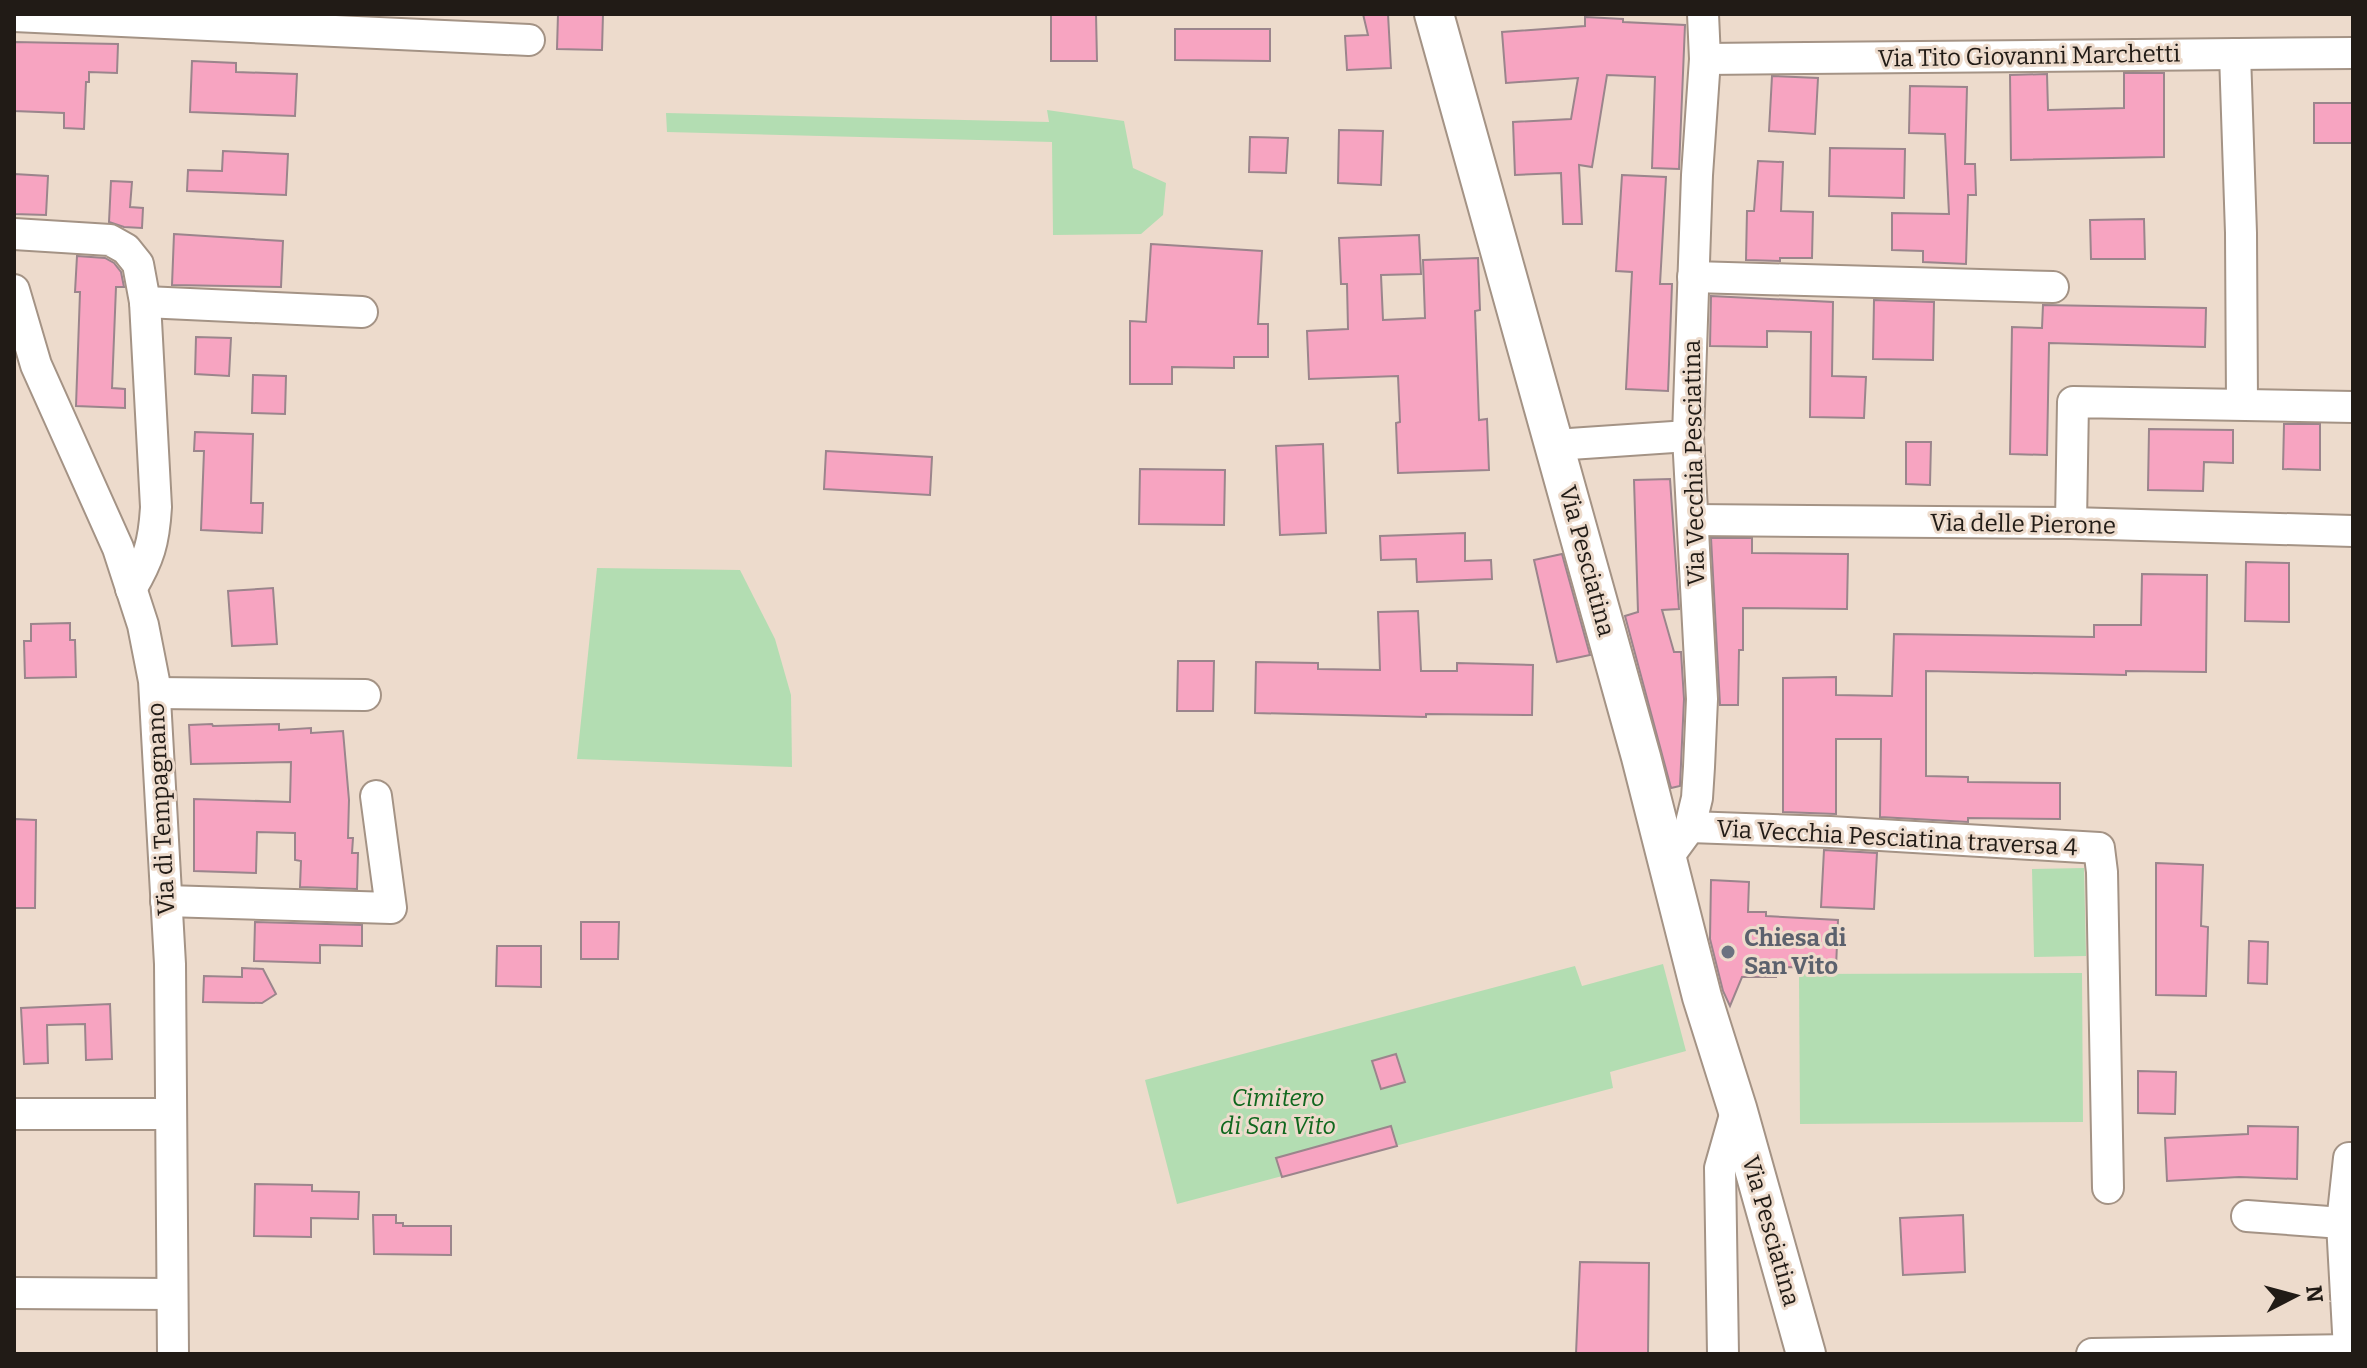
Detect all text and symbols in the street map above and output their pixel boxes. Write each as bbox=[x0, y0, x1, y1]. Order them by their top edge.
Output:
street label: Via Tito Giovanni Marchetti bbox=[1878, 39, 2180, 73]
street label: Via Vecchia Pesciatina bbox=[1678, 340, 1710, 586]
street label: Via Pesciatina bbox=[1553, 483, 1621, 639]
street label: Via delle Pierone bbox=[1930, 508, 2116, 540]
street label: Via di Tempagnano bbox=[141, 702, 181, 916]
street label: Via Vecchia Pesciatina traversa 4 bbox=[1716, 815, 2078, 861]
place label: Chiesa di San Vito bbox=[1744, 924, 1847, 980]
marker: Chiesa di San Vito bbox=[1719, 943, 1737, 961]
park label: Cimitero di San Vito bbox=[1220, 1084, 1336, 1140]
street label: Via Pesciatina bbox=[1736, 1153, 1806, 1309]
north arrow bbox=[2255, 1256, 2335, 1336]
text: N bbox=[2300, 1284, 2329, 1304]

